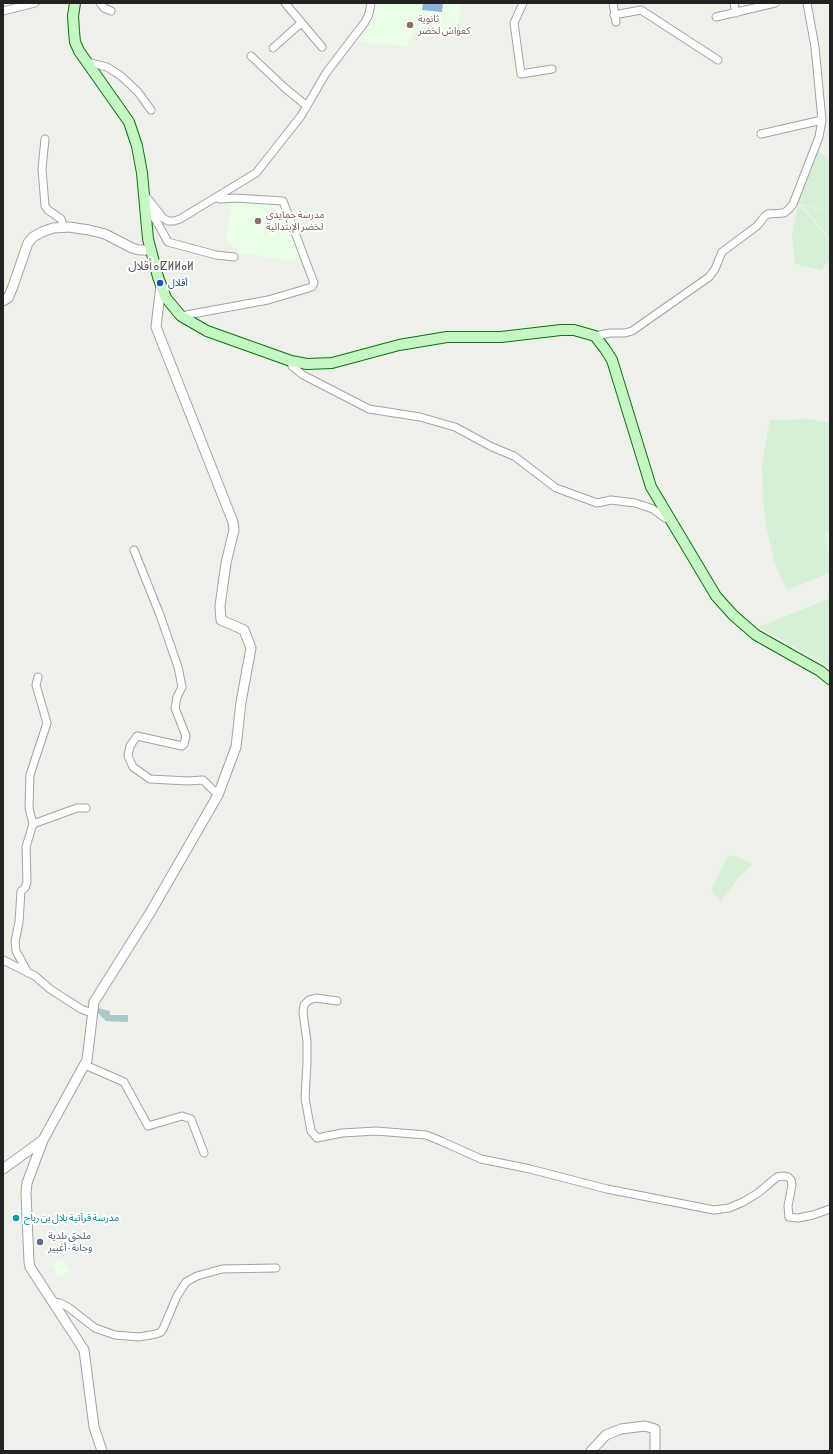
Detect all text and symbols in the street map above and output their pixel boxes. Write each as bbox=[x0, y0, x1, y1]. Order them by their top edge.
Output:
place label: ثانوية كعواش لخضر bbox=[418, 13, 470, 36]
marker: ثانوية كعواش لخضر bbox=[405, 20, 415, 30]
place label: مدرسة حمايدي لخضر الإبتدائية bbox=[266, 209, 324, 232]
marker: مدرسة حمايدي لخضر الإبتدائية bbox=[253, 216, 263, 226]
district label: أقلال ⴰⵇⵍⵍⴰⵍ bbox=[128, 259, 194, 273]
place label: أقلال bbox=[168, 277, 188, 289]
marker: أقلال bbox=[155, 278, 165, 288]
place label: مدرسة قرآتية بلال بن رباح bbox=[24, 1212, 119, 1224]
marker: مدرسة قرآتية بلال بن رباح bbox=[11, 1213, 21, 1223]
place label: ملحق بلدية وجانة - أغبير bbox=[48, 1230, 93, 1254]
marker: ملحق بلدية وجانة - أغبير bbox=[35, 1237, 45, 1247]

